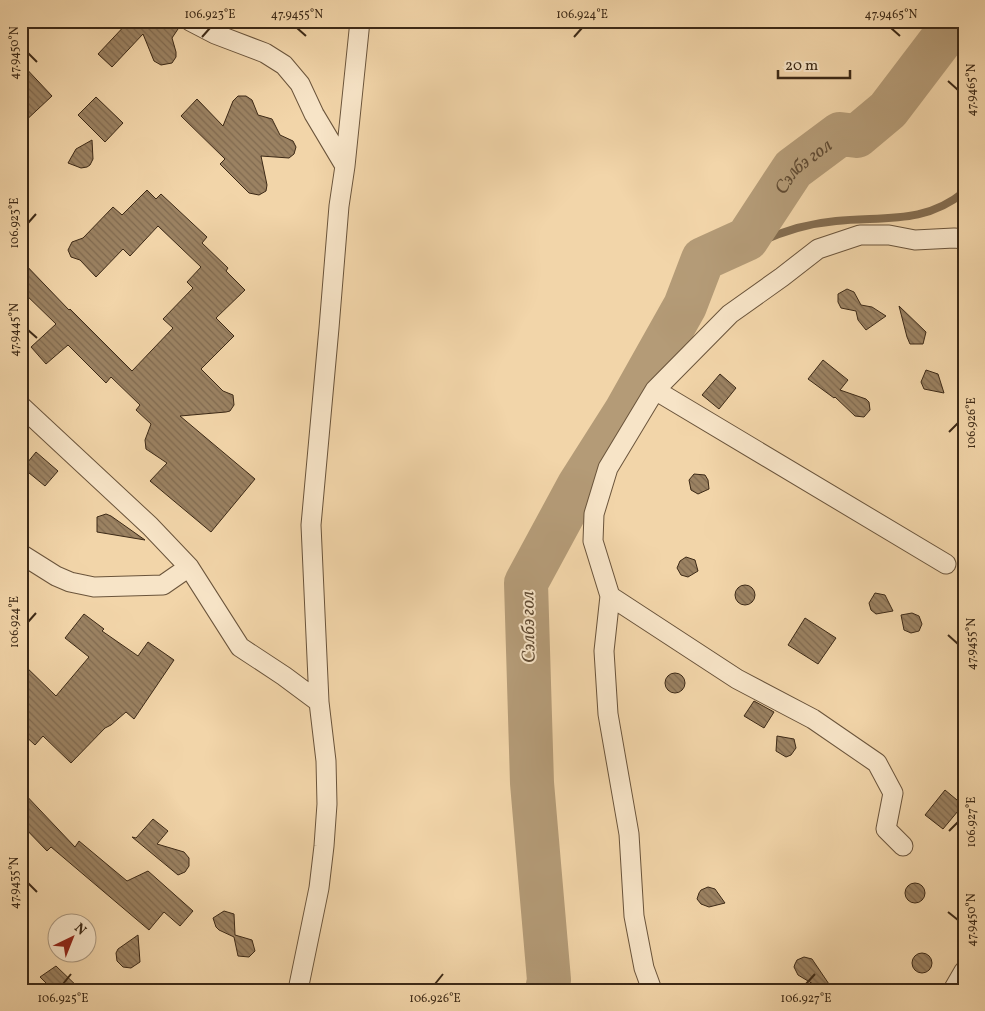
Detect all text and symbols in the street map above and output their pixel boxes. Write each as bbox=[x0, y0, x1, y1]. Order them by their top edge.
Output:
text: 106.923°E bbox=[184, 7, 236, 23]
text: 47.9455°N bbox=[271, 7, 323, 23]
text: 106.924°E bbox=[556, 7, 608, 23]
text: 47.9465°N bbox=[865, 7, 918, 23]
text: 47.9450°N bbox=[7, 26, 23, 80]
scale bar bbox=[778, 48, 850, 80]
text: 20 m bbox=[785, 56, 818, 77]
text: 47.9465°N bbox=[964, 63, 980, 116]
water label: Сэлбэ гол bbox=[769, 133, 838, 200]
text: 106.923°E bbox=[7, 197, 23, 249]
text: 47.9445°N bbox=[7, 303, 23, 357]
text: 106.926°E bbox=[964, 397, 980, 449]
water label: Сэлбэ гол bbox=[515, 591, 543, 663]
text: 106.924°E bbox=[7, 596, 23, 648]
text: 47.9455°N bbox=[964, 618, 980, 670]
text: 106.927°E bbox=[964, 797, 980, 847]
text: 47.9435°N bbox=[7, 857, 23, 909]
text: 47.9450°N bbox=[964, 893, 980, 947]
north arrow bbox=[48, 914, 98, 964]
text: N bbox=[70, 919, 90, 940]
text: 106.925°E bbox=[37, 991, 89, 1007]
text: 106.926°E bbox=[409, 991, 461, 1007]
text: 106.927°E bbox=[781, 991, 831, 1007]

